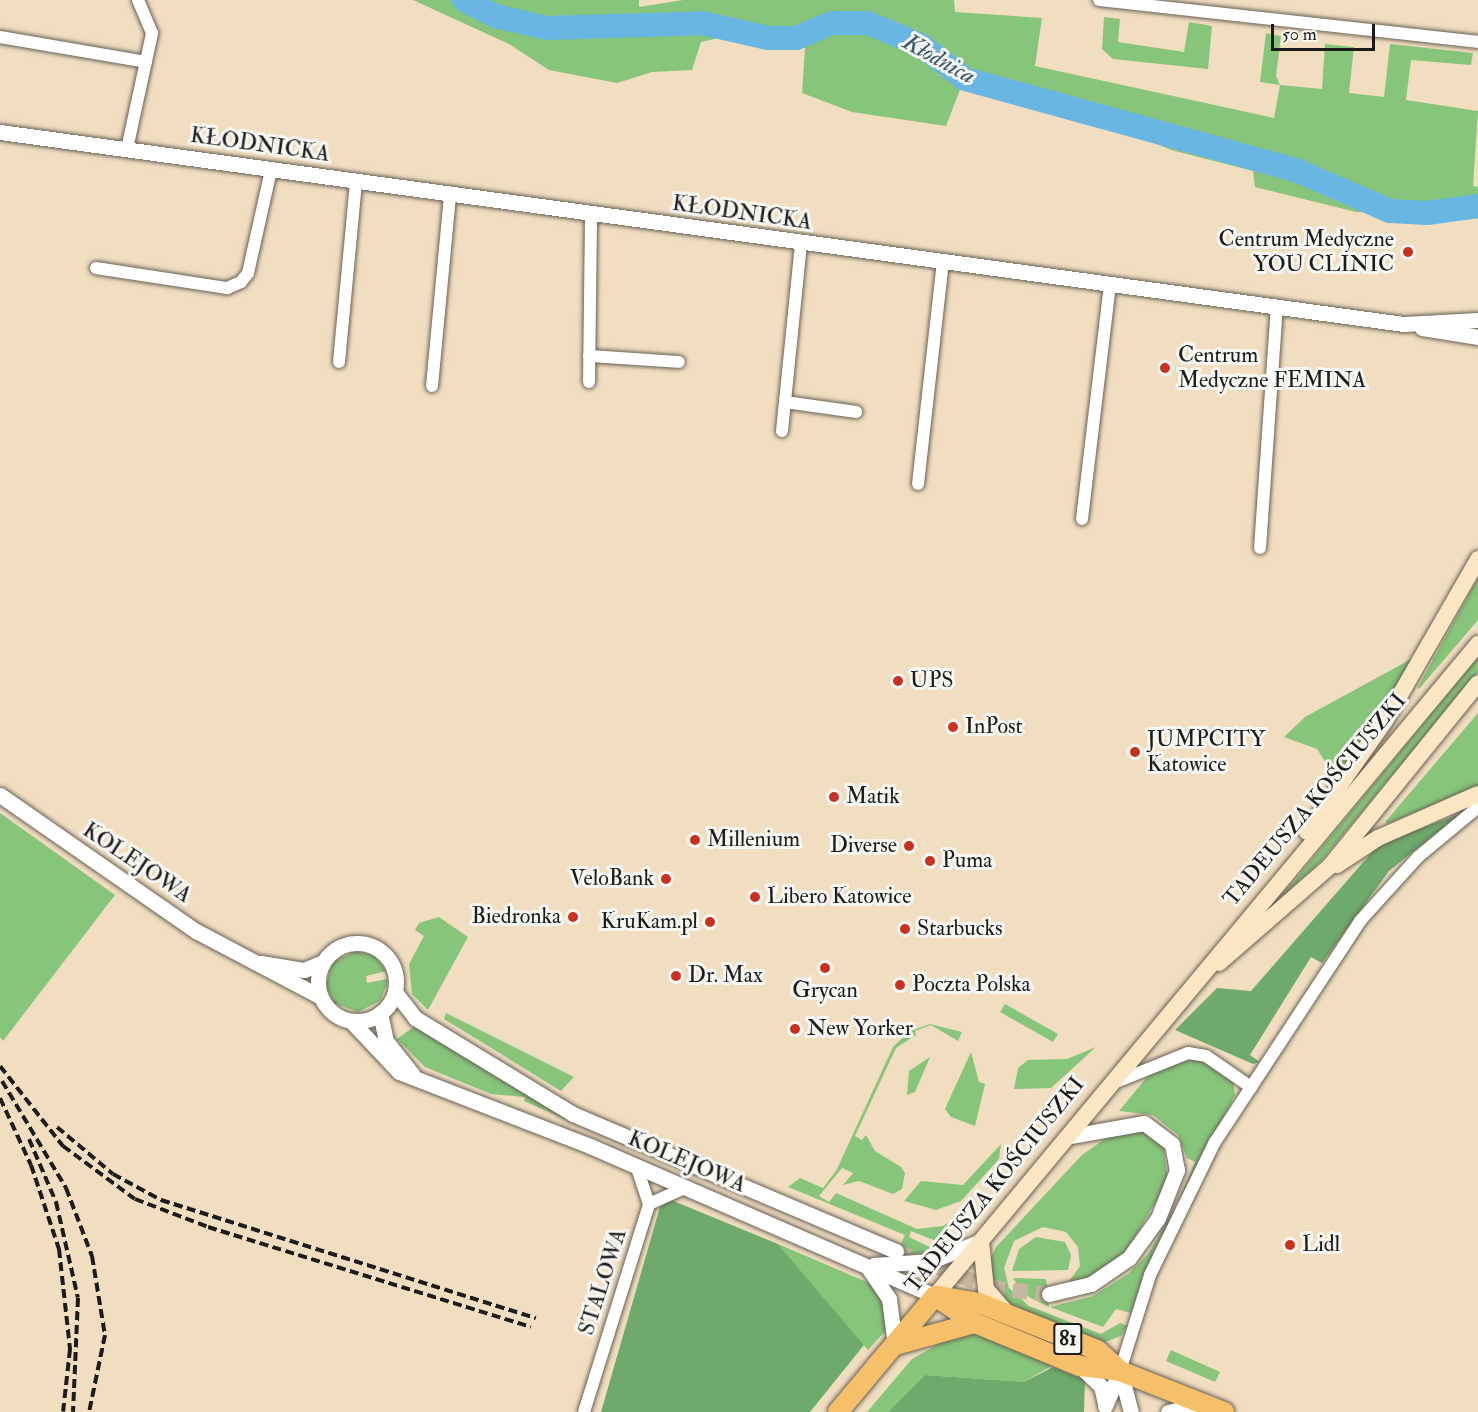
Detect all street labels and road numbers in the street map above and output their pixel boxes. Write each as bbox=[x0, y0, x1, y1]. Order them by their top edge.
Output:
street label: KŁODNICKA bbox=[189, 122, 331, 168]
street label: KŁODNICKA bbox=[671, 190, 813, 236]
street label: TADEUSZA KOŚCIUSZKI bbox=[1218, 688, 1412, 912]
street label: KOLEJOWA bbox=[78, 817, 196, 909]
street label: TADEUSZA KOŚCIUSZKI bbox=[900, 1072, 1090, 1298]
street label: KOLEJOWA bbox=[624, 1125, 750, 1199]
street label: STALOWA bbox=[573, 1226, 633, 1338]
road number: 81 bbox=[1053, 1321, 1083, 1357]

